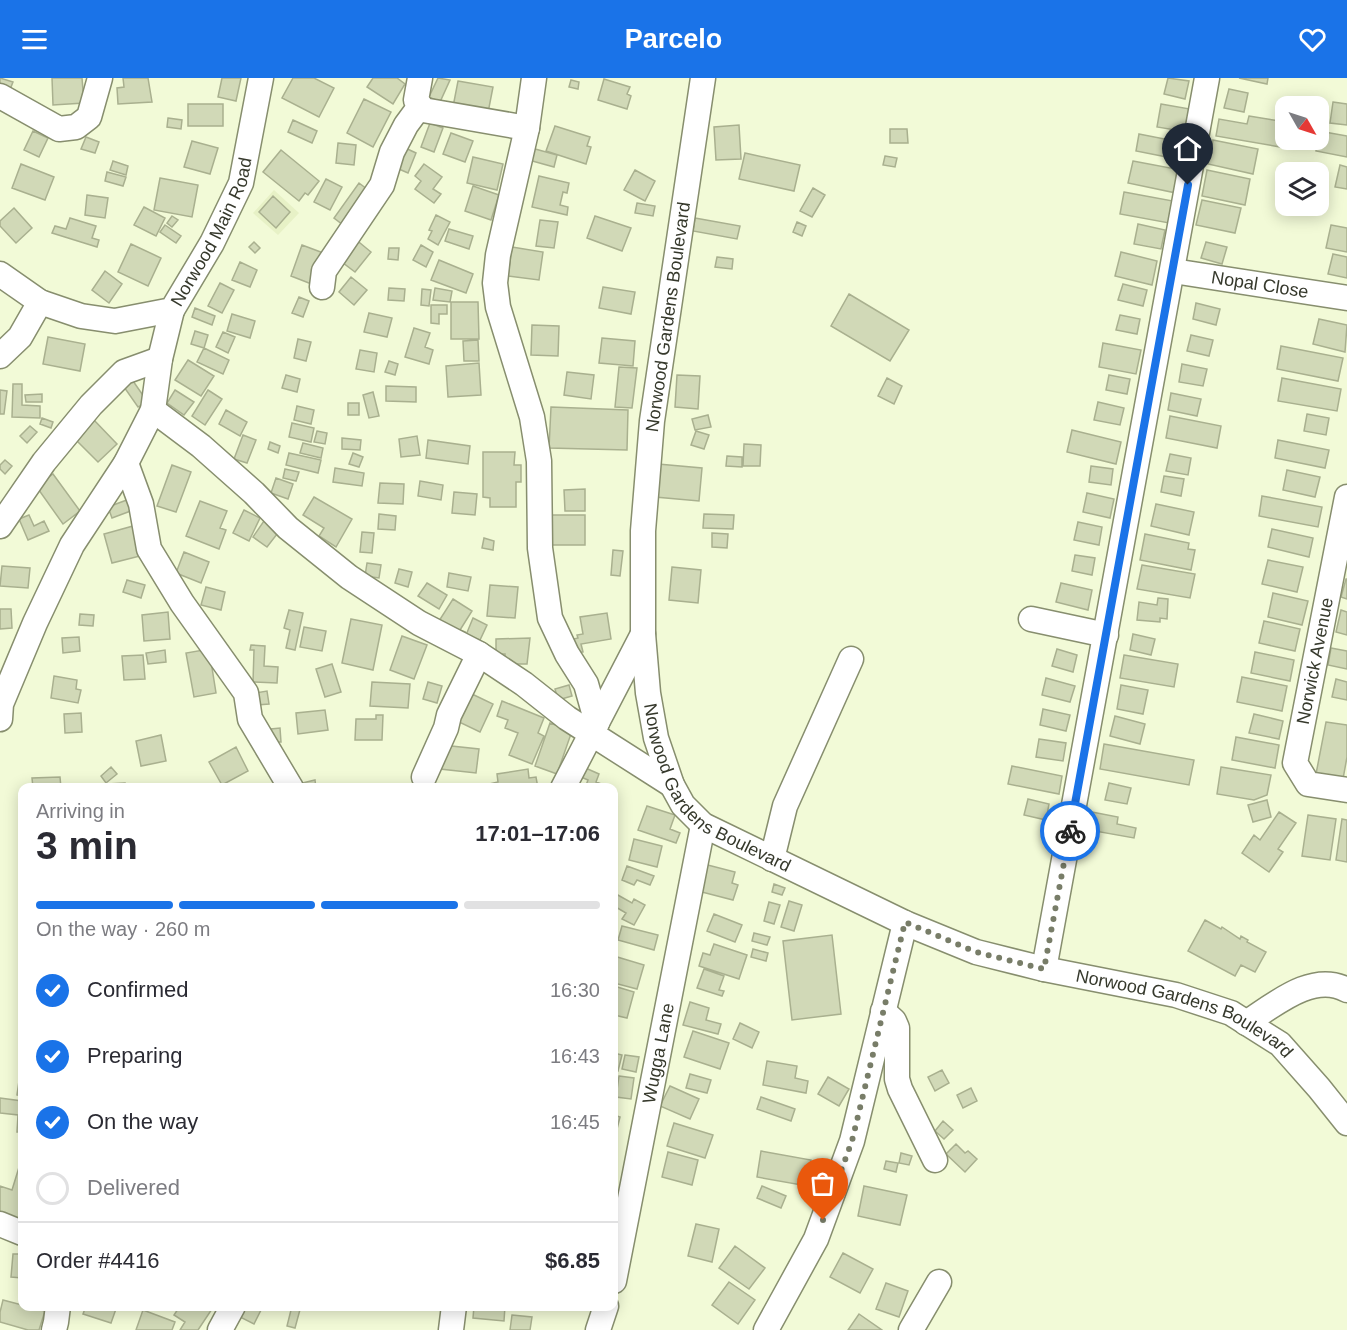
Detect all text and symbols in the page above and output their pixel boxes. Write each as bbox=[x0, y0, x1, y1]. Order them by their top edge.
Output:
icon: menu bbox=[18, 23, 51, 56]
icon: heart bbox=[1296, 23, 1329, 56]
text: Parcelo bbox=[625, 24, 722, 54]
north arrow bbox=[1275, 96, 1329, 150]
map controls bbox=[1275, 96, 1329, 216]
pin bbox=[1162, 123, 1213, 185]
icon: home bbox=[1171, 132, 1204, 165]
street label: Norwood Main Road bbox=[167, 156, 256, 310]
button: layers bbox=[1275, 162, 1329, 216]
street label: Norwood Gardens Boulevard bbox=[642, 201, 694, 433]
street label: Nopal Close bbox=[1210, 267, 1310, 302]
street label: Norwick Avenue bbox=[1293, 596, 1337, 726]
street label: Norwood Gardens Boulevard bbox=[640, 702, 794, 876]
text: Arriving in bbox=[36, 800, 125, 822]
courier bbox=[1040, 801, 1100, 861]
icon: bike bbox=[1054, 815, 1087, 848]
text: 17:01–17:06 bbox=[475, 821, 600, 846]
text: 3 min bbox=[36, 824, 138, 867]
text: On the way · 260 m bbox=[36, 918, 211, 940]
street label: Norwood Gardens Boulevard bbox=[1074, 966, 1297, 1062]
icon: check bbox=[36, 974, 69, 1007]
text: Confirmed bbox=[87, 977, 188, 1002]
text: 16:30 bbox=[550, 979, 600, 1001]
street label: Wugga Lane bbox=[639, 1001, 678, 1105]
icon: check bbox=[36, 1040, 69, 1073]
text: Preparing bbox=[87, 1043, 182, 1068]
text: 16:43 bbox=[550, 1045, 600, 1067]
icon: check bbox=[36, 1106, 69, 1139]
text: On the way bbox=[87, 1109, 198, 1134]
text: 16:45 bbox=[550, 1111, 600, 1133]
pin bbox=[797, 1158, 848, 1220]
icon: bag bbox=[806, 1167, 839, 1200]
text: Delivered bbox=[87, 1175, 180, 1200]
text: Order #4416 bbox=[36, 1248, 160, 1273]
text: $6.85 bbox=[545, 1248, 600, 1273]

